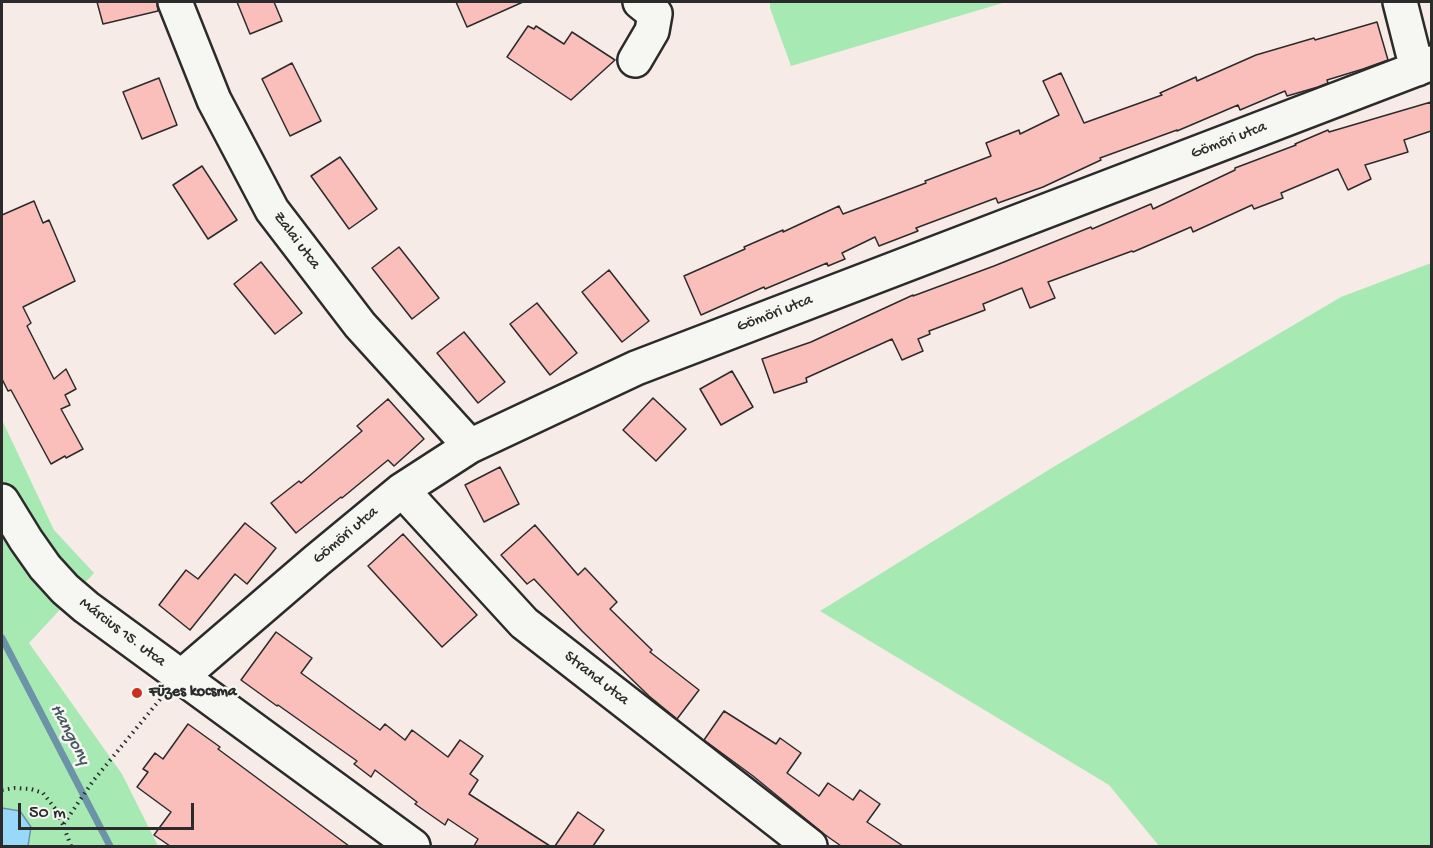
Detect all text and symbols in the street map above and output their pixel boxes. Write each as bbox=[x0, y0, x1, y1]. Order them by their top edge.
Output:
street label: Gömöri utca bbox=[1189, 118, 1269, 164]
street label: Zalai utca bbox=[268, 208, 324, 274]
street label: Gömöri utca bbox=[735, 291, 815, 337]
street label: Gömöri utca bbox=[309, 503, 383, 569]
street label: Március 15. utca bbox=[75, 594, 169, 672]
street label: Strand utca bbox=[560, 648, 632, 710]
place label: Füzes kocsma bbox=[149, 683, 237, 703]
marker: Füzes kocsma bbox=[130, 686, 144, 700]
water label: Hangony bbox=[44, 701, 94, 769]
scale bar bbox=[21, 791, 196, 829]
text: 50 m bbox=[29, 803, 66, 824]

